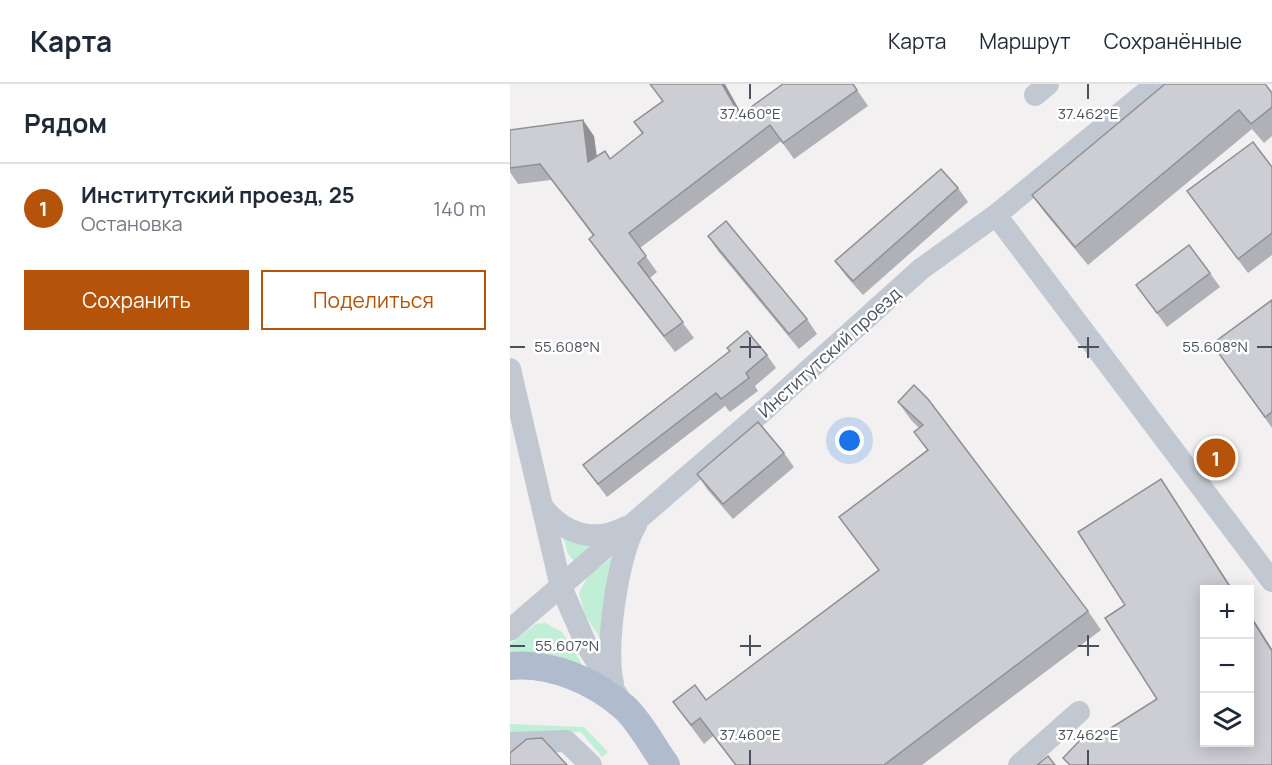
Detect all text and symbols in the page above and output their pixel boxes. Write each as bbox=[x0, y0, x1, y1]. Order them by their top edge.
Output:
text: Карта bbox=[30, 22, 112, 60]
text: Карта bbox=[888, 27, 946, 55]
text: Маршрут bbox=[979, 27, 1071, 55]
text: Сохранённые bbox=[1104, 27, 1242, 55]
text: 37.460°E bbox=[719, 103, 781, 124]
text: 37.462°E bbox=[1058, 103, 1118, 124]
text: Рядом bbox=[24, 105, 107, 141]
text: Институтский проезд, 25 bbox=[81, 180, 355, 210]
text: 1 bbox=[39, 195, 48, 222]
text: 140 m bbox=[433, 195, 486, 222]
text: Остановка bbox=[81, 210, 183, 237]
button: Сохранить bbox=[24, 270, 249, 330]
button: Поделиться bbox=[261, 270, 486, 330]
street label: Институтский проезд bbox=[753, 281, 906, 422]
text: 55.608°N bbox=[534, 336, 600, 357]
text: 55.608°N bbox=[1182, 336, 1248, 357]
your location bbox=[835, 426, 864, 455]
pin: 1 bbox=[1196, 436, 1236, 481]
map controls bbox=[1200, 585, 1254, 747]
button: + bbox=[1200, 585, 1254, 639]
text: 55.607°N bbox=[535, 635, 599, 656]
button: − bbox=[1200, 639, 1254, 693]
button: layers bbox=[1200, 693, 1254, 747]
text: 37.460°E bbox=[719, 724, 781, 745]
text: 37.462°E bbox=[1058, 724, 1118, 745]

